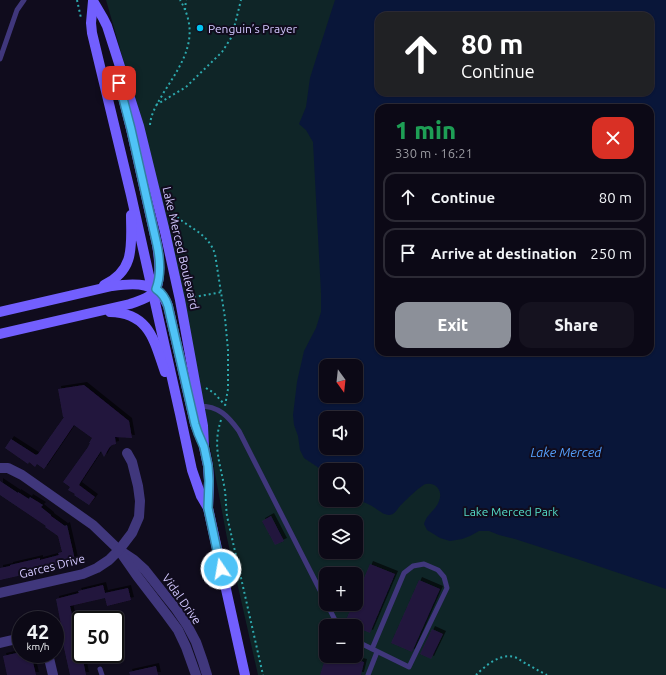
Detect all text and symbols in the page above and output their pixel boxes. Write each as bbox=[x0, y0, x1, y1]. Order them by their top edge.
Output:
place label: Penguin’s Prayer bbox=[208, 22, 298, 35]
marker: Penguin’s Prayer bbox=[195, 23, 205, 33]
icon: ahead bbox=[395, 28, 447, 80]
text: 80 m bbox=[461, 28, 523, 59]
text: Continue bbox=[461, 61, 535, 81]
pin bbox=[102, 66, 136, 100]
icon: arrive bbox=[108, 72, 130, 94]
text: 1 min bbox=[395, 117, 456, 144]
button: close bbox=[592, 117, 634, 159]
text: 330 m · 16:21 bbox=[395, 146, 473, 160]
street label: Lake Merced Boulevard bbox=[161, 185, 201, 311]
icon: ahead bbox=[397, 186, 419, 208]
text: Continue bbox=[431, 189, 495, 206]
text: 80 m bbox=[599, 189, 632, 206]
icon: arrive bbox=[397, 242, 419, 264]
text: Arrive at destination bbox=[431, 245, 577, 262]
text: 250 m bbox=[590, 245, 632, 262]
button: Exit bbox=[395, 302, 511, 348]
button: Share bbox=[519, 302, 634, 348]
north arrow bbox=[319, 359, 363, 403]
map controls bbox=[319, 359, 363, 663]
button: sound bbox=[319, 411, 363, 455]
water label: Lake Merced bbox=[530, 445, 602, 459]
button: search bbox=[319, 463, 363, 507]
park label: Lake Merced Park bbox=[464, 505, 558, 518]
button: layers bbox=[319, 515, 363, 559]
position arrow bbox=[200, 548, 242, 590]
street label: Garces Drive bbox=[18, 552, 86, 580]
button: + bbox=[319, 567, 363, 611]
street label: Vidal Drive bbox=[160, 571, 204, 627]
speed limit sign: 50 bbox=[72, 611, 124, 663]
button: − bbox=[319, 619, 363, 663]
text: 42 bbox=[27, 620, 49, 643]
text: km/h bbox=[26, 641, 50, 652]

